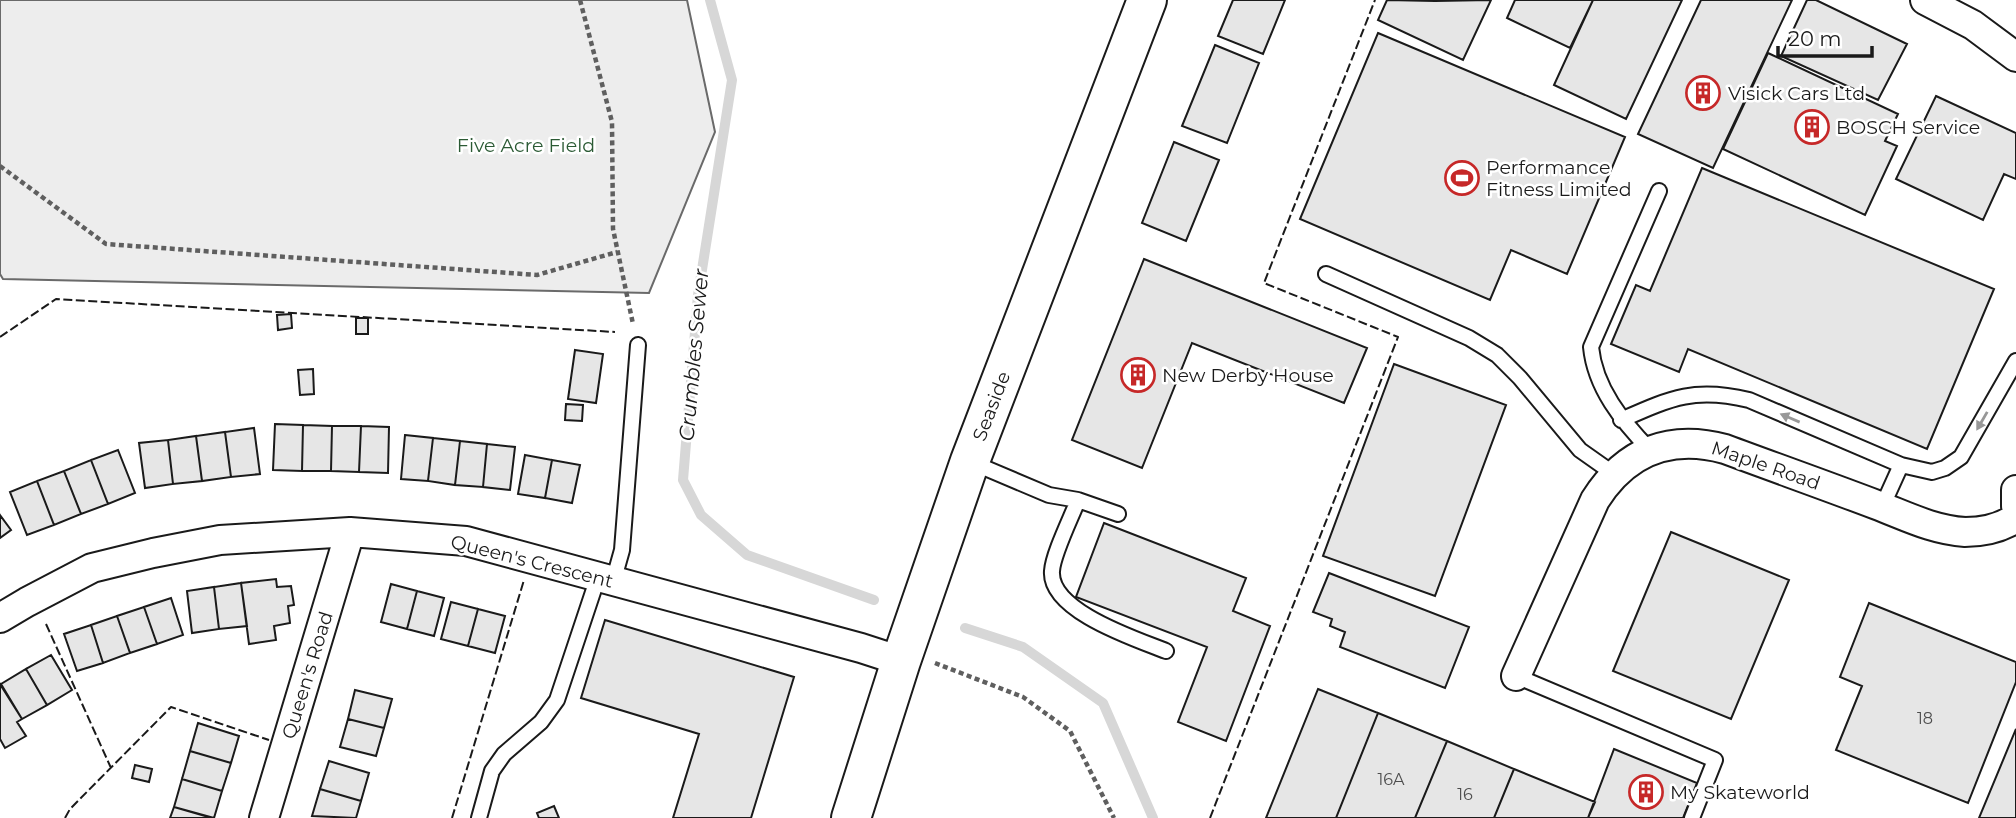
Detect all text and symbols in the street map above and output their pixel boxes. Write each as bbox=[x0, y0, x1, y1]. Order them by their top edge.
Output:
scale bar bbox=[1778, 14, 1872, 58]
text: 20 m bbox=[1788, 26, 1842, 51]
building icon: Visick Cars Ltd bbox=[1684, 74, 1722, 112]
place label: Visick Cars Ltd bbox=[1728, 82, 1865, 105]
building icon: BOSCH Service bbox=[1793, 108, 1831, 146]
place label: BOSCH Service bbox=[1836, 116, 1980, 139]
park label: Five Acre Field bbox=[457, 134, 595, 157]
place label: Performance Fitness Limited bbox=[1486, 156, 1632, 201]
sports icon: Performance Fitness Limited bbox=[1443, 159, 1481, 197]
water label: Crumbles Sewer bbox=[674, 267, 714, 442]
building icon: New Derby House bbox=[1119, 356, 1157, 394]
place label: New Derby House bbox=[1162, 364, 1334, 387]
street label: Seaside bbox=[968, 368, 1015, 444]
one-way arrow bbox=[1976, 411, 1988, 430]
one-way arrow bbox=[1780, 412, 1800, 424]
street label: Maple Road bbox=[1708, 436, 1823, 495]
street label: Queen's Crescent bbox=[448, 530, 616, 593]
street label: Queen's Road bbox=[277, 609, 338, 742]
house number: 18 bbox=[1917, 709, 1933, 728]
house number: 16A bbox=[1377, 770, 1405, 789]
building icon: My Skateworld bbox=[1627, 773, 1665, 811]
place label: My Skateworld bbox=[1670, 781, 1810, 804]
house number: 16 bbox=[1457, 785, 1473, 804]

